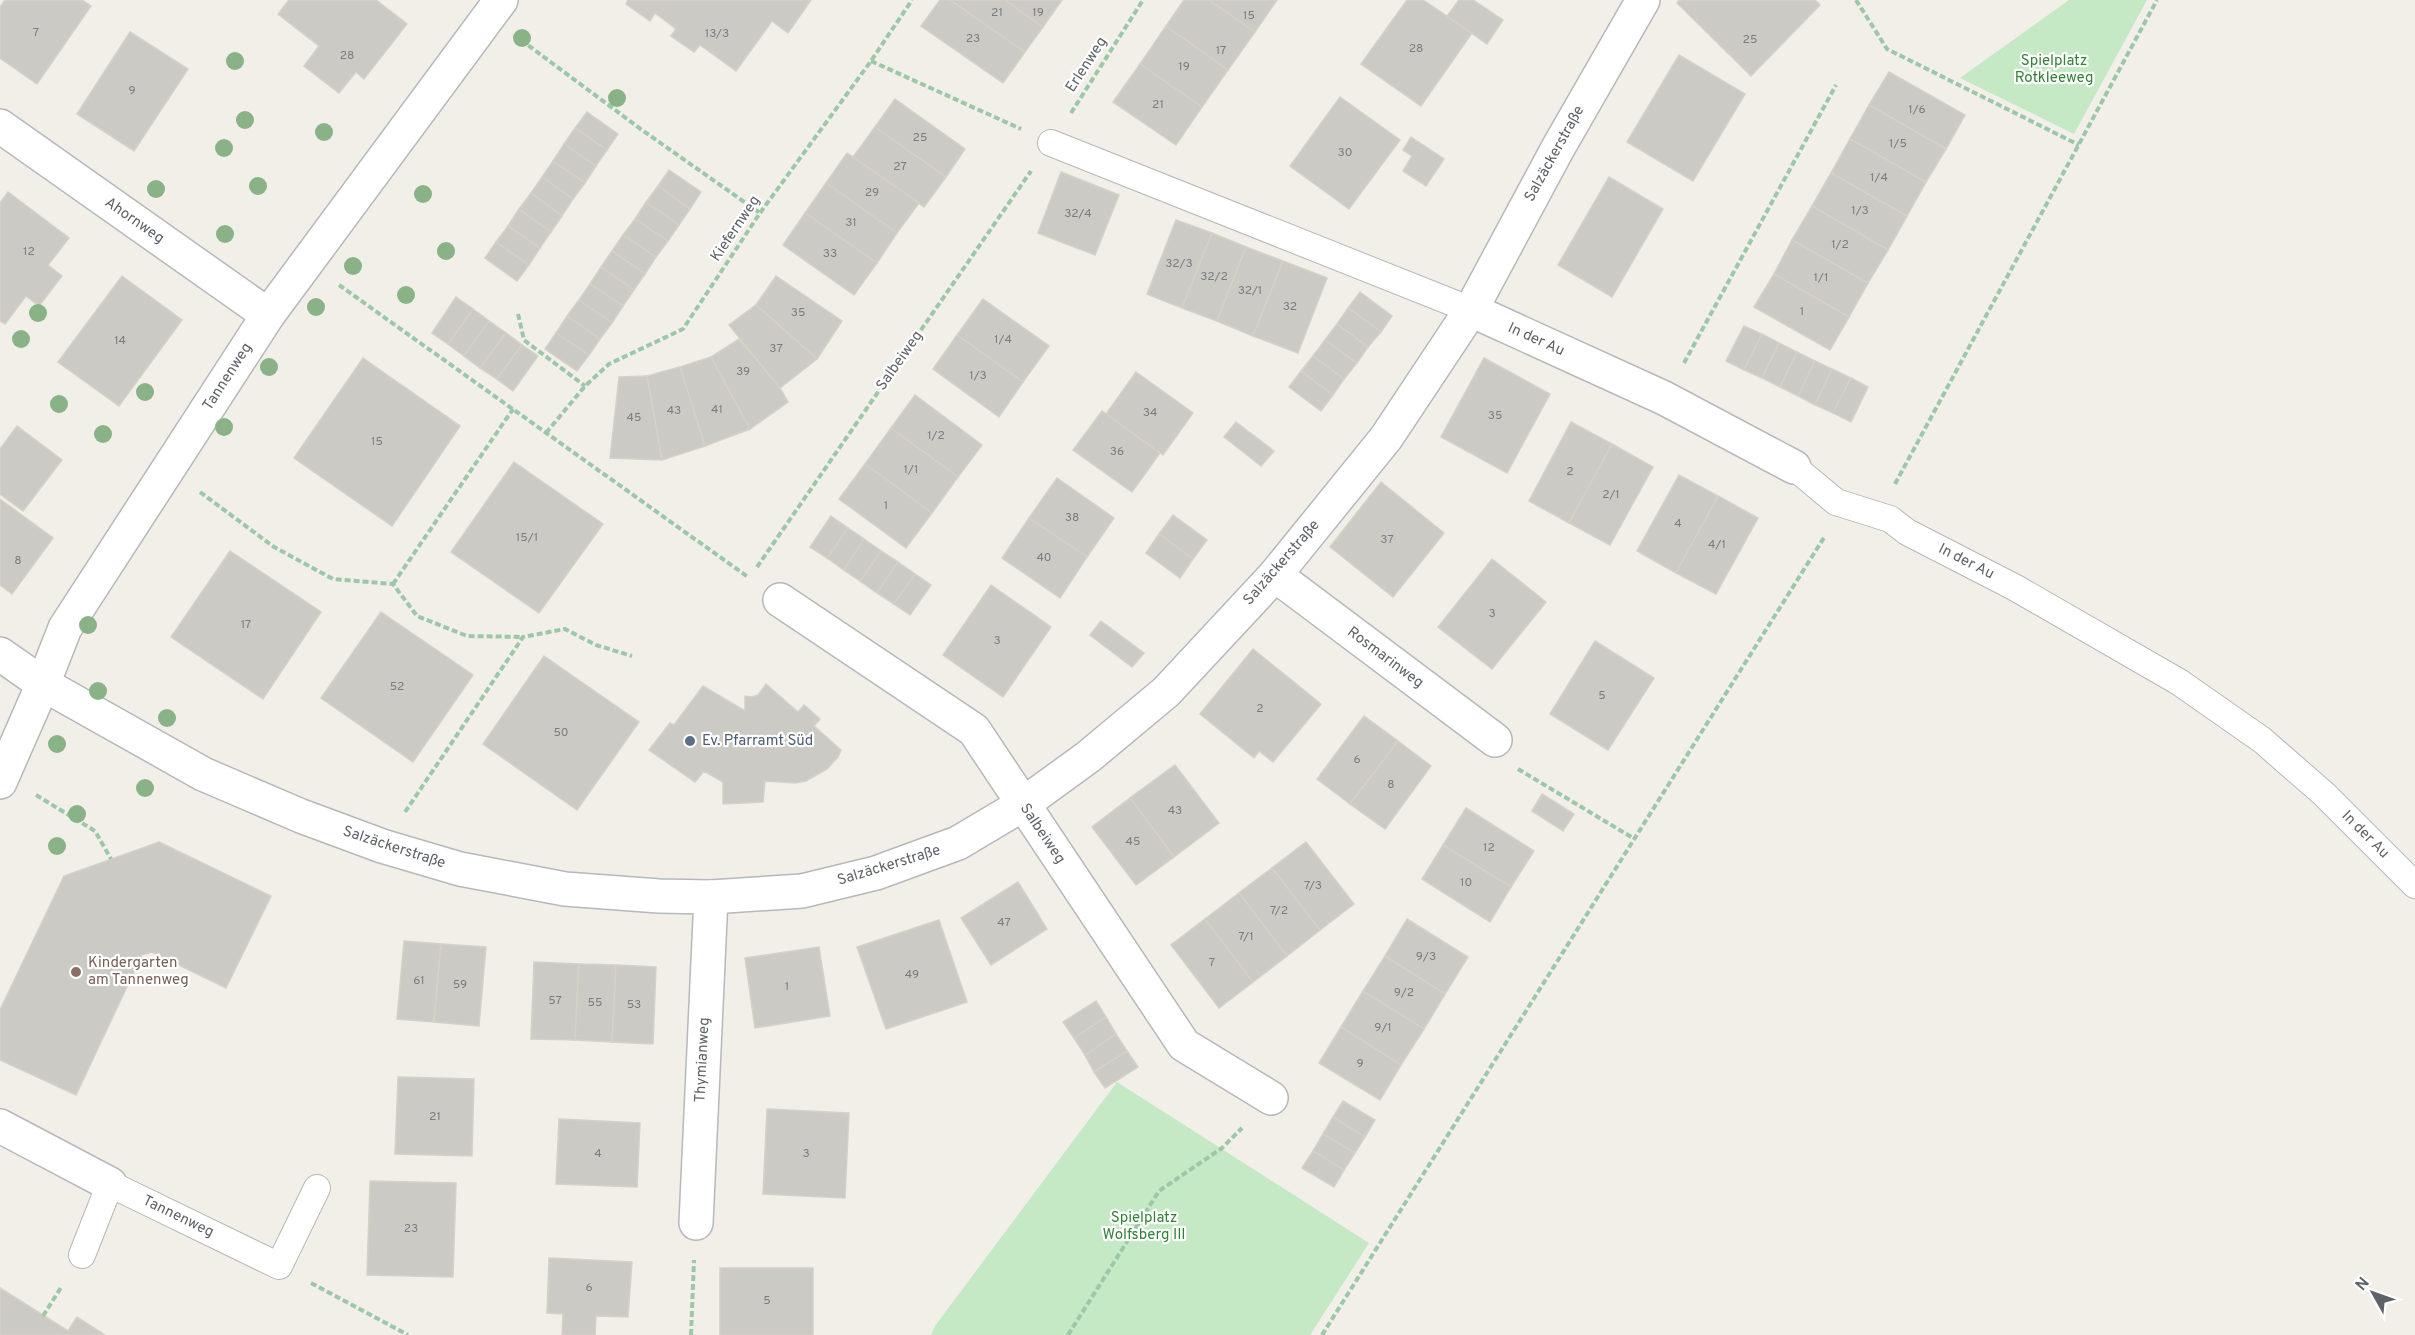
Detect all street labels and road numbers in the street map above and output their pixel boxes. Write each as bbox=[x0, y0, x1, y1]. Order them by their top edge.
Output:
street label: Erlenweg bbox=[1062, 34, 1112, 96]
street label: Salzäckerstraße bbox=[1521, 103, 1589, 205]
street label: Kiefernweg bbox=[707, 192, 765, 266]
street label: Ahornweg bbox=[100, 194, 168, 248]
street label: In der Au bbox=[1505, 319, 1567, 361]
street label: Salbeiweg bbox=[873, 327, 927, 395]
street label: Tannenweg bbox=[199, 340, 257, 414]
street label: Salzäckerstraße bbox=[1240, 516, 1324, 610]
street label: In der Au bbox=[1935, 540, 1997, 584]
street label: Rosmarinweg bbox=[1343, 623, 1427, 693]
street label: Salbeiweg bbox=[1015, 800, 1069, 868]
street label: In der Au bbox=[2337, 807, 2393, 863]
street label: Salzäckerstraße bbox=[340, 822, 448, 874]
street label: Salzäckerstraße bbox=[835, 841, 943, 891]
street label: Thymianweg bbox=[691, 1017, 715, 1103]
street label: Tannenweg bbox=[139, 1192, 217, 1242]

